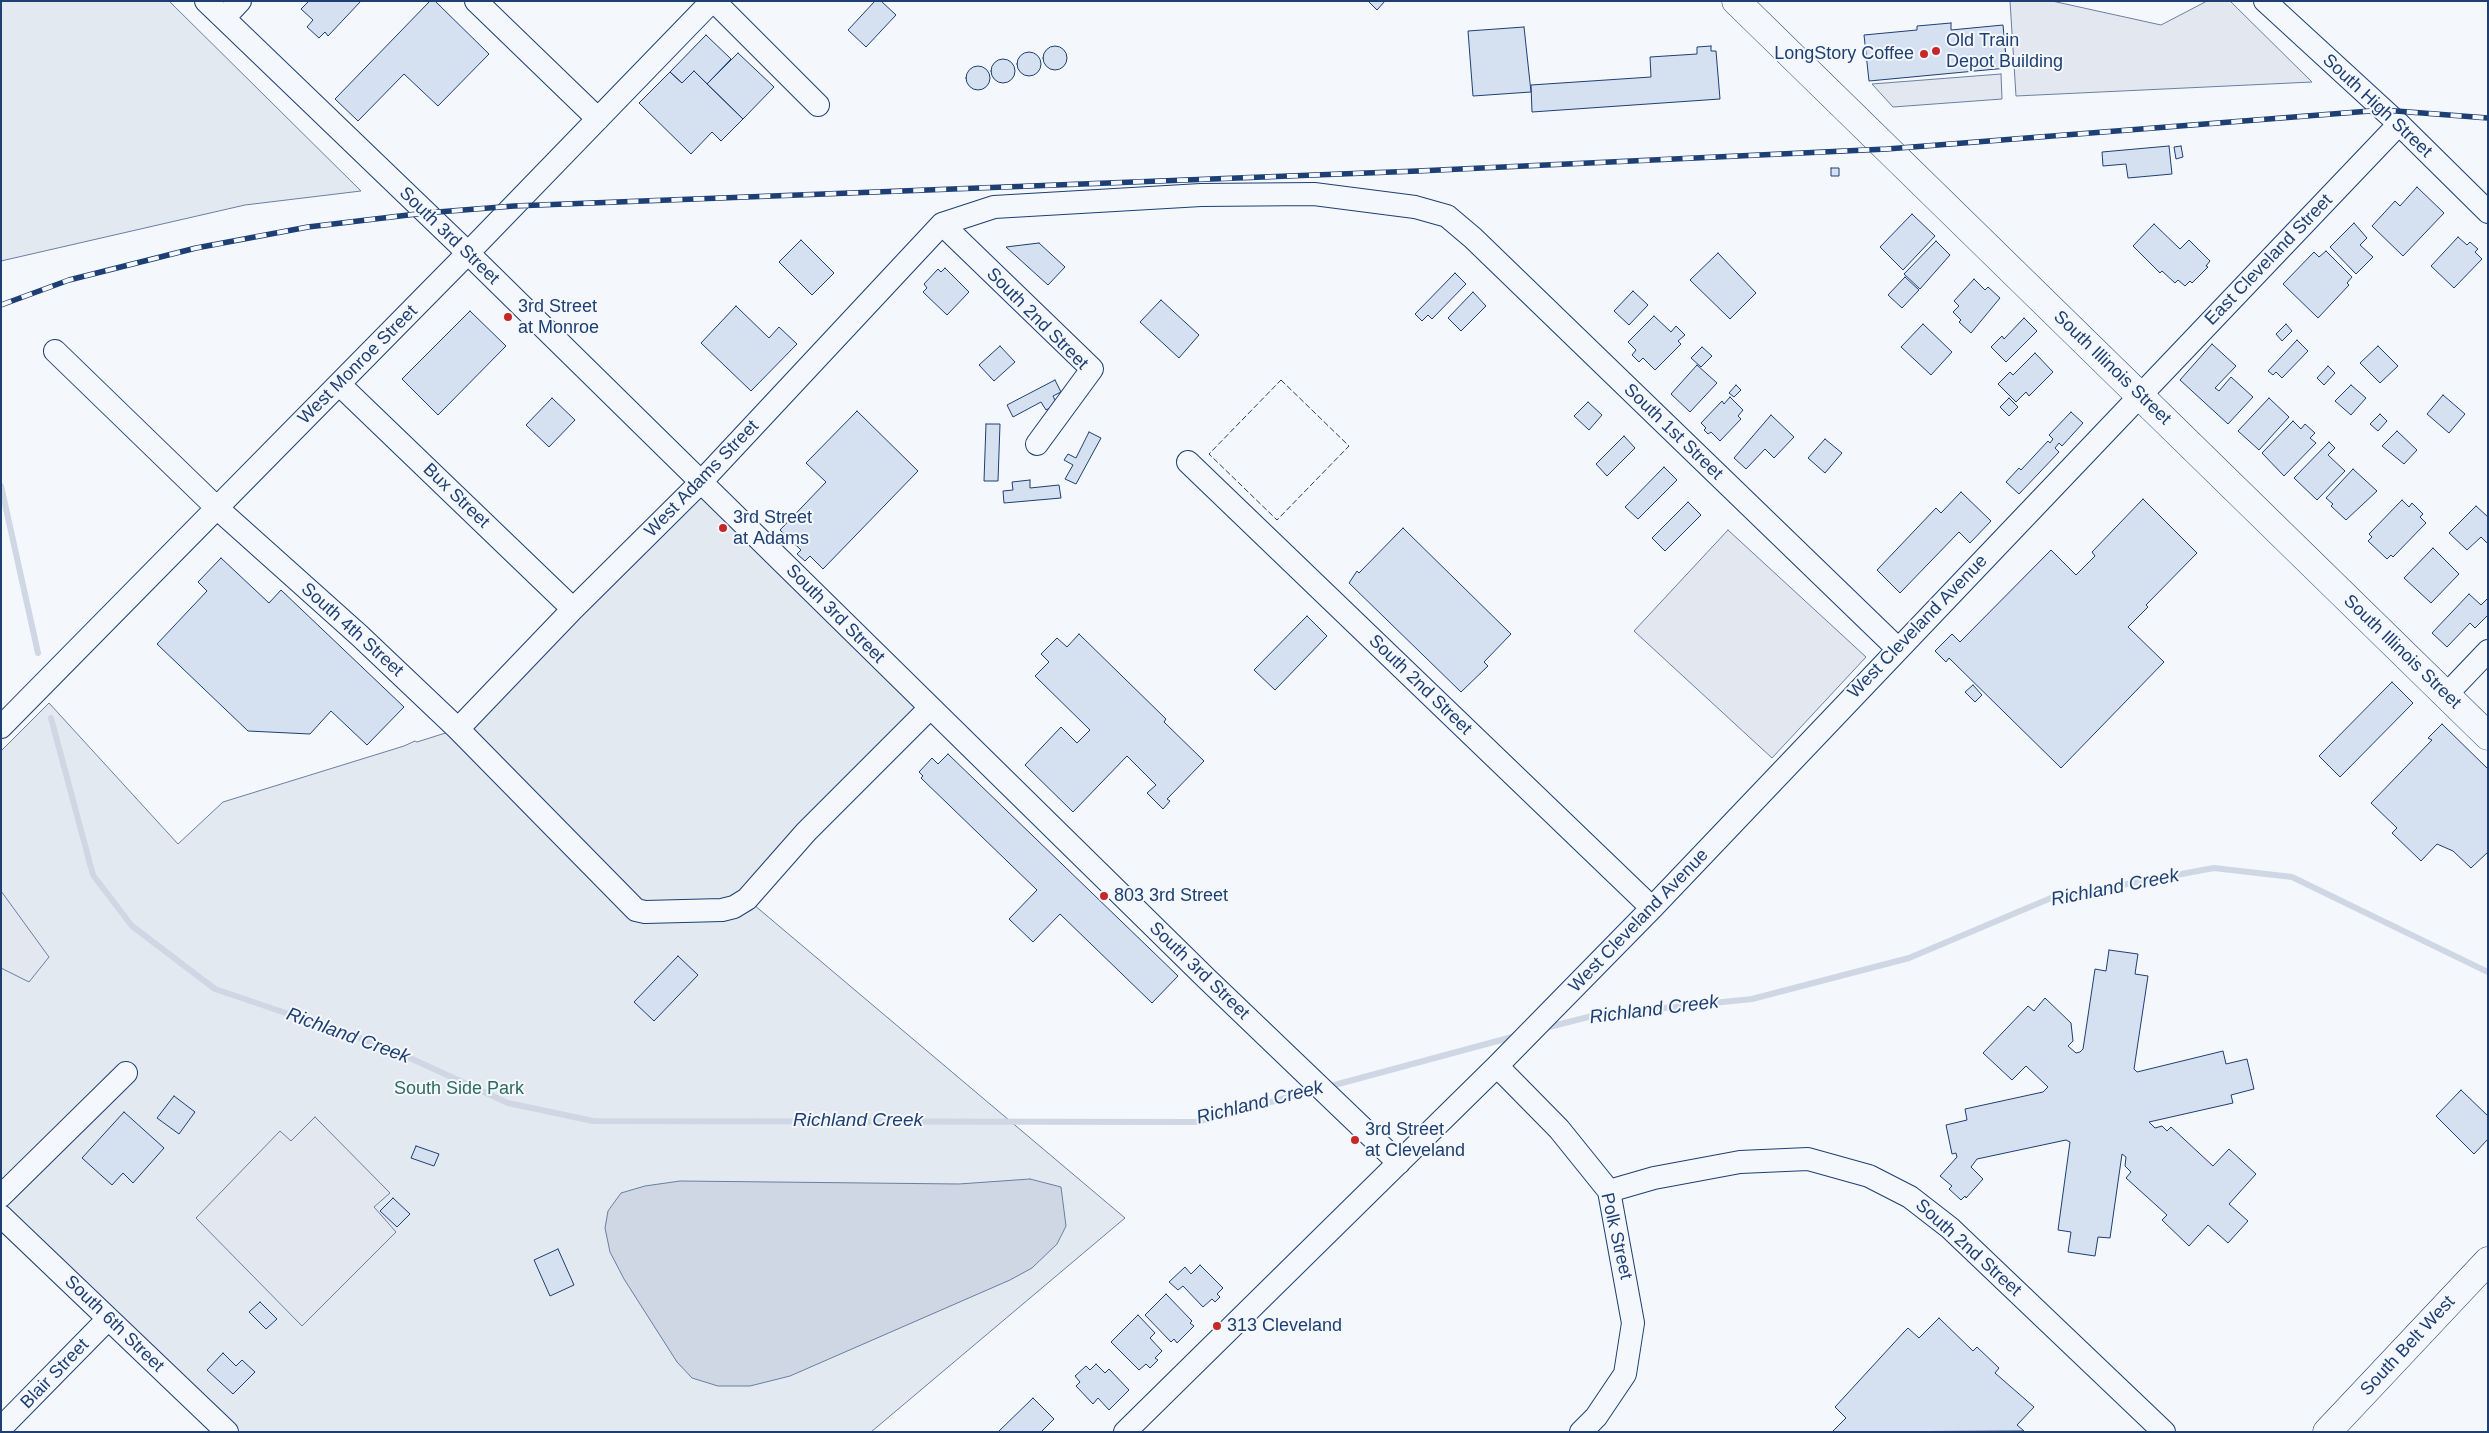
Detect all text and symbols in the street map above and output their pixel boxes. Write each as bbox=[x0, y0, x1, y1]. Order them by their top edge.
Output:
place label: Old Train Depot Building bbox=[1946, 30, 2063, 72]
place label: LongStory Coffee bbox=[1774, 43, 1914, 65]
marker: Old Train Depot Building bbox=[1930, 45, 1942, 57]
marker: LongStory Coffee bbox=[1918, 48, 1930, 60]
street label: South High Street bbox=[2318, 50, 2436, 162]
street label: South 3rd Street bbox=[394, 183, 504, 289]
street label: East Cleveland Street bbox=[2201, 190, 2337, 330]
street label: South 2nd Street bbox=[982, 264, 1092, 374]
place label: 3rd Street at Monroe bbox=[518, 296, 599, 338]
street label: West Monroe Street bbox=[294, 301, 422, 429]
street label: South Illinois Street bbox=[2049, 306, 2175, 430]
marker: 3rd Street at Monroe bbox=[502, 311, 514, 323]
street label: South 1st Street bbox=[1619, 379, 1727, 485]
street label: West Adams Street bbox=[640, 416, 764, 542]
street label: Bux Street bbox=[418, 459, 494, 533]
place label: 3rd Street at Adams bbox=[733, 507, 812, 550]
marker: 3rd Street at Adams bbox=[717, 522, 729, 534]
street label: West Cleveland Avenue bbox=[1844, 551, 1992, 703]
street label: South 3rd Street bbox=[781, 560, 889, 668]
street label: South 4th Street bbox=[296, 578, 408, 682]
street label: South Illinois Street bbox=[2339, 590, 2465, 714]
street label: South 2nd Street bbox=[1364, 630, 1476, 740]
street label: West Cleveland Avenue bbox=[1565, 845, 1713, 997]
water label: Richland Creek bbox=[2049, 864, 2181, 912]
place label: 803 3rd Street bbox=[1114, 885, 1228, 907]
marker: 803 3rd Street bbox=[1098, 890, 1110, 902]
street label: South 3rd Street bbox=[1144, 918, 1254, 1024]
water label: Richland Creek bbox=[1588, 991, 1720, 1029]
water label: Richland Creek bbox=[283, 1003, 413, 1069]
water label: Richland Creek bbox=[1194, 1076, 1326, 1130]
park label: South Side Park bbox=[394, 1078, 524, 1100]
water label: Richland Creek bbox=[793, 1110, 923, 1132]
place label: 3rd Street at Cleveland bbox=[1365, 1119, 1465, 1162]
marker: 3rd Street at Cleveland bbox=[1349, 1134, 1361, 1146]
street label: Polk Street bbox=[1596, 1191, 1636, 1281]
street label: South 2nd Street bbox=[1911, 1195, 2025, 1301]
street label: South 6th Street bbox=[60, 1271, 168, 1377]
street label: South Belt West bbox=[2356, 1292, 2460, 1400]
place label: 313 Cleveland bbox=[1227, 1315, 1342, 1337]
marker: 313 Cleveland bbox=[1211, 1320, 1223, 1332]
street label: Blair Street bbox=[16, 1334, 94, 1414]

